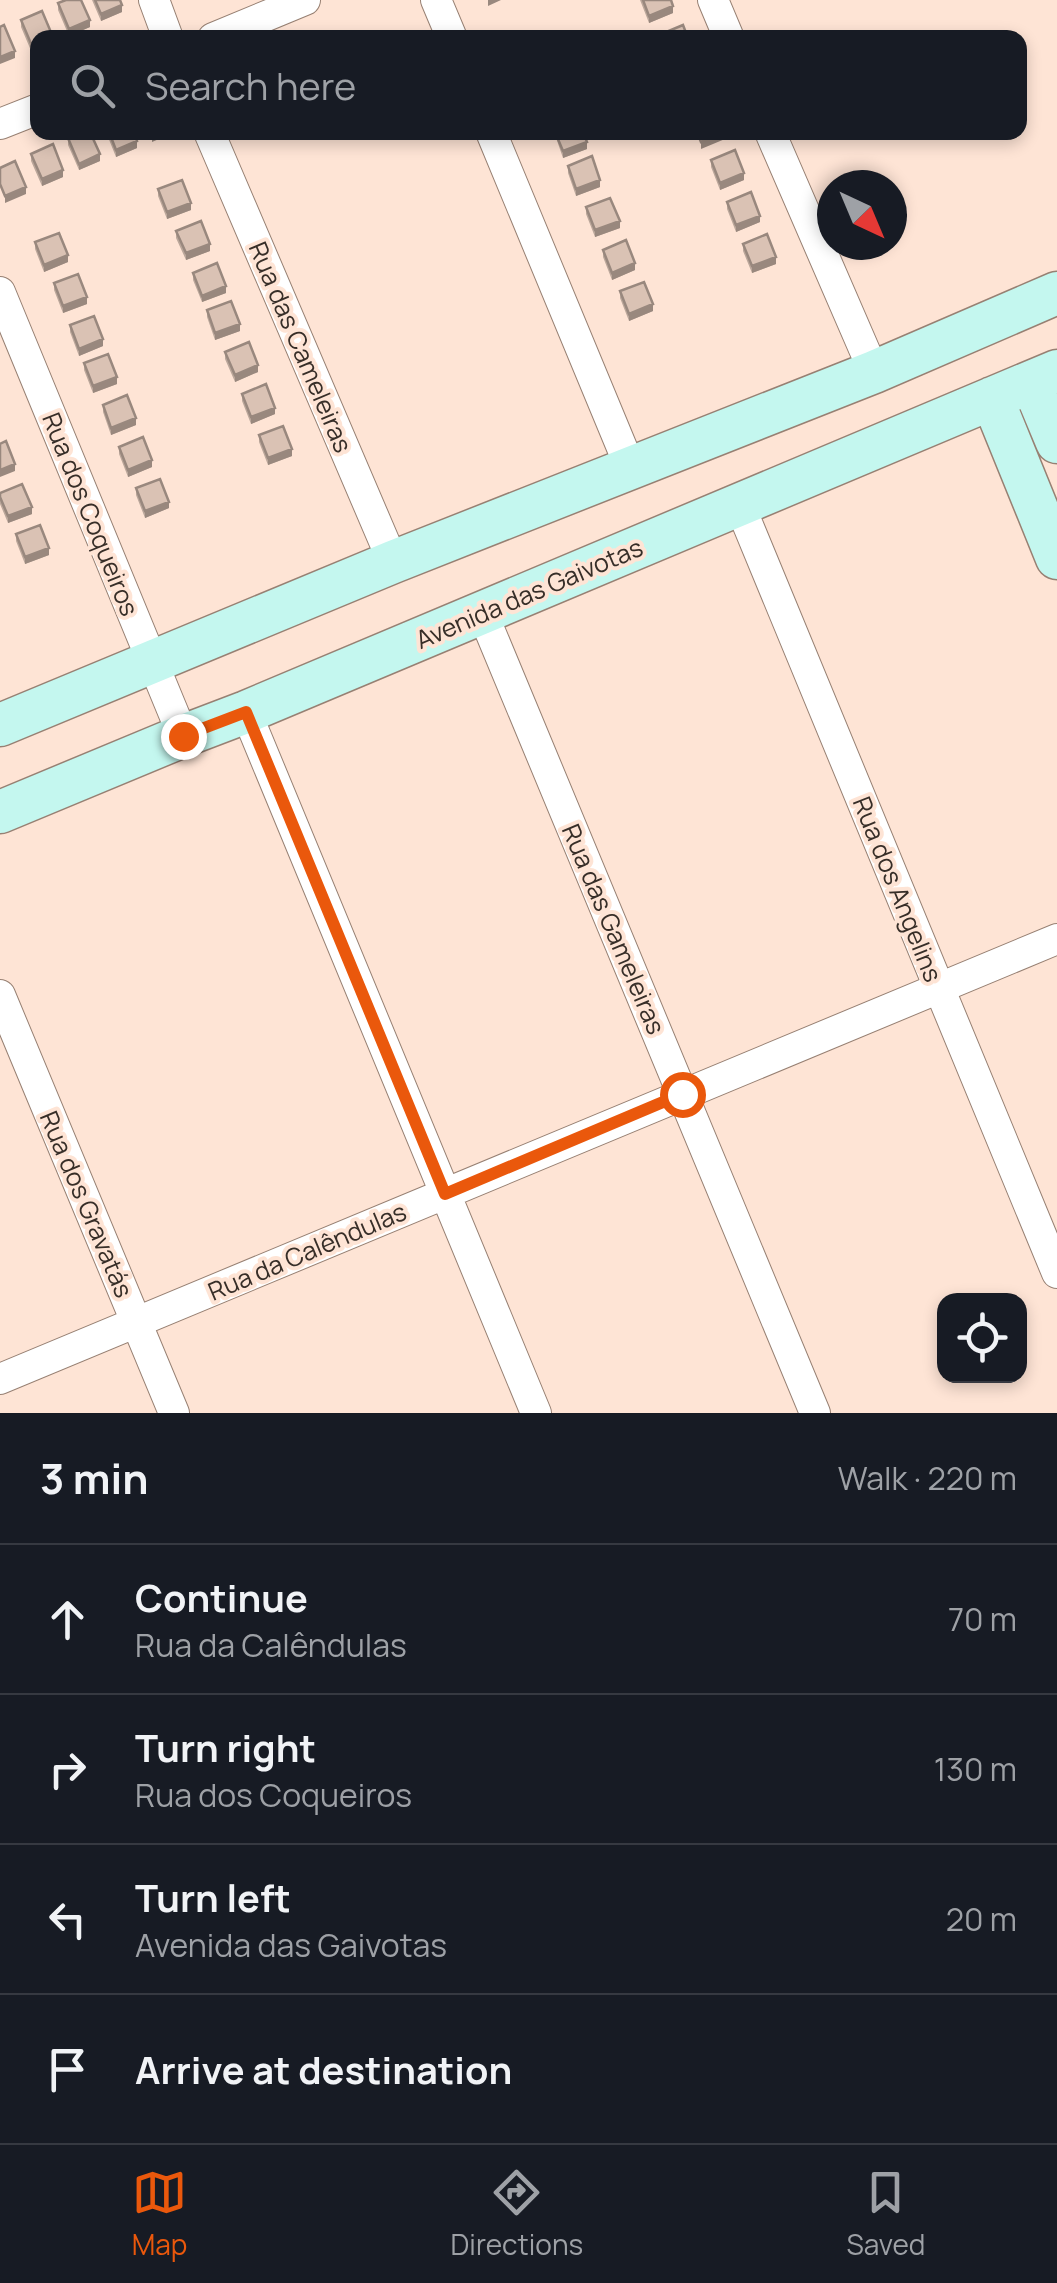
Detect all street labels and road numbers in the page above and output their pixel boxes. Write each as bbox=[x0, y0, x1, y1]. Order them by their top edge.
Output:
street label: Rua das Cameleiras bbox=[241, 236, 361, 458]
street label: Rua dos Coqueiros bbox=[34, 407, 148, 621]
street label: Avenida das Gaivotas bbox=[410, 529, 648, 657]
street label: Rua dos Angelins bbox=[845, 791, 951, 987]
street label: Rua das Gameleiras bbox=[554, 818, 674, 1040]
street label: Rua dos Gravatás bbox=[32, 1105, 142, 1303]
street label: Rua da Calêndulas bbox=[202, 1193, 412, 1309]

